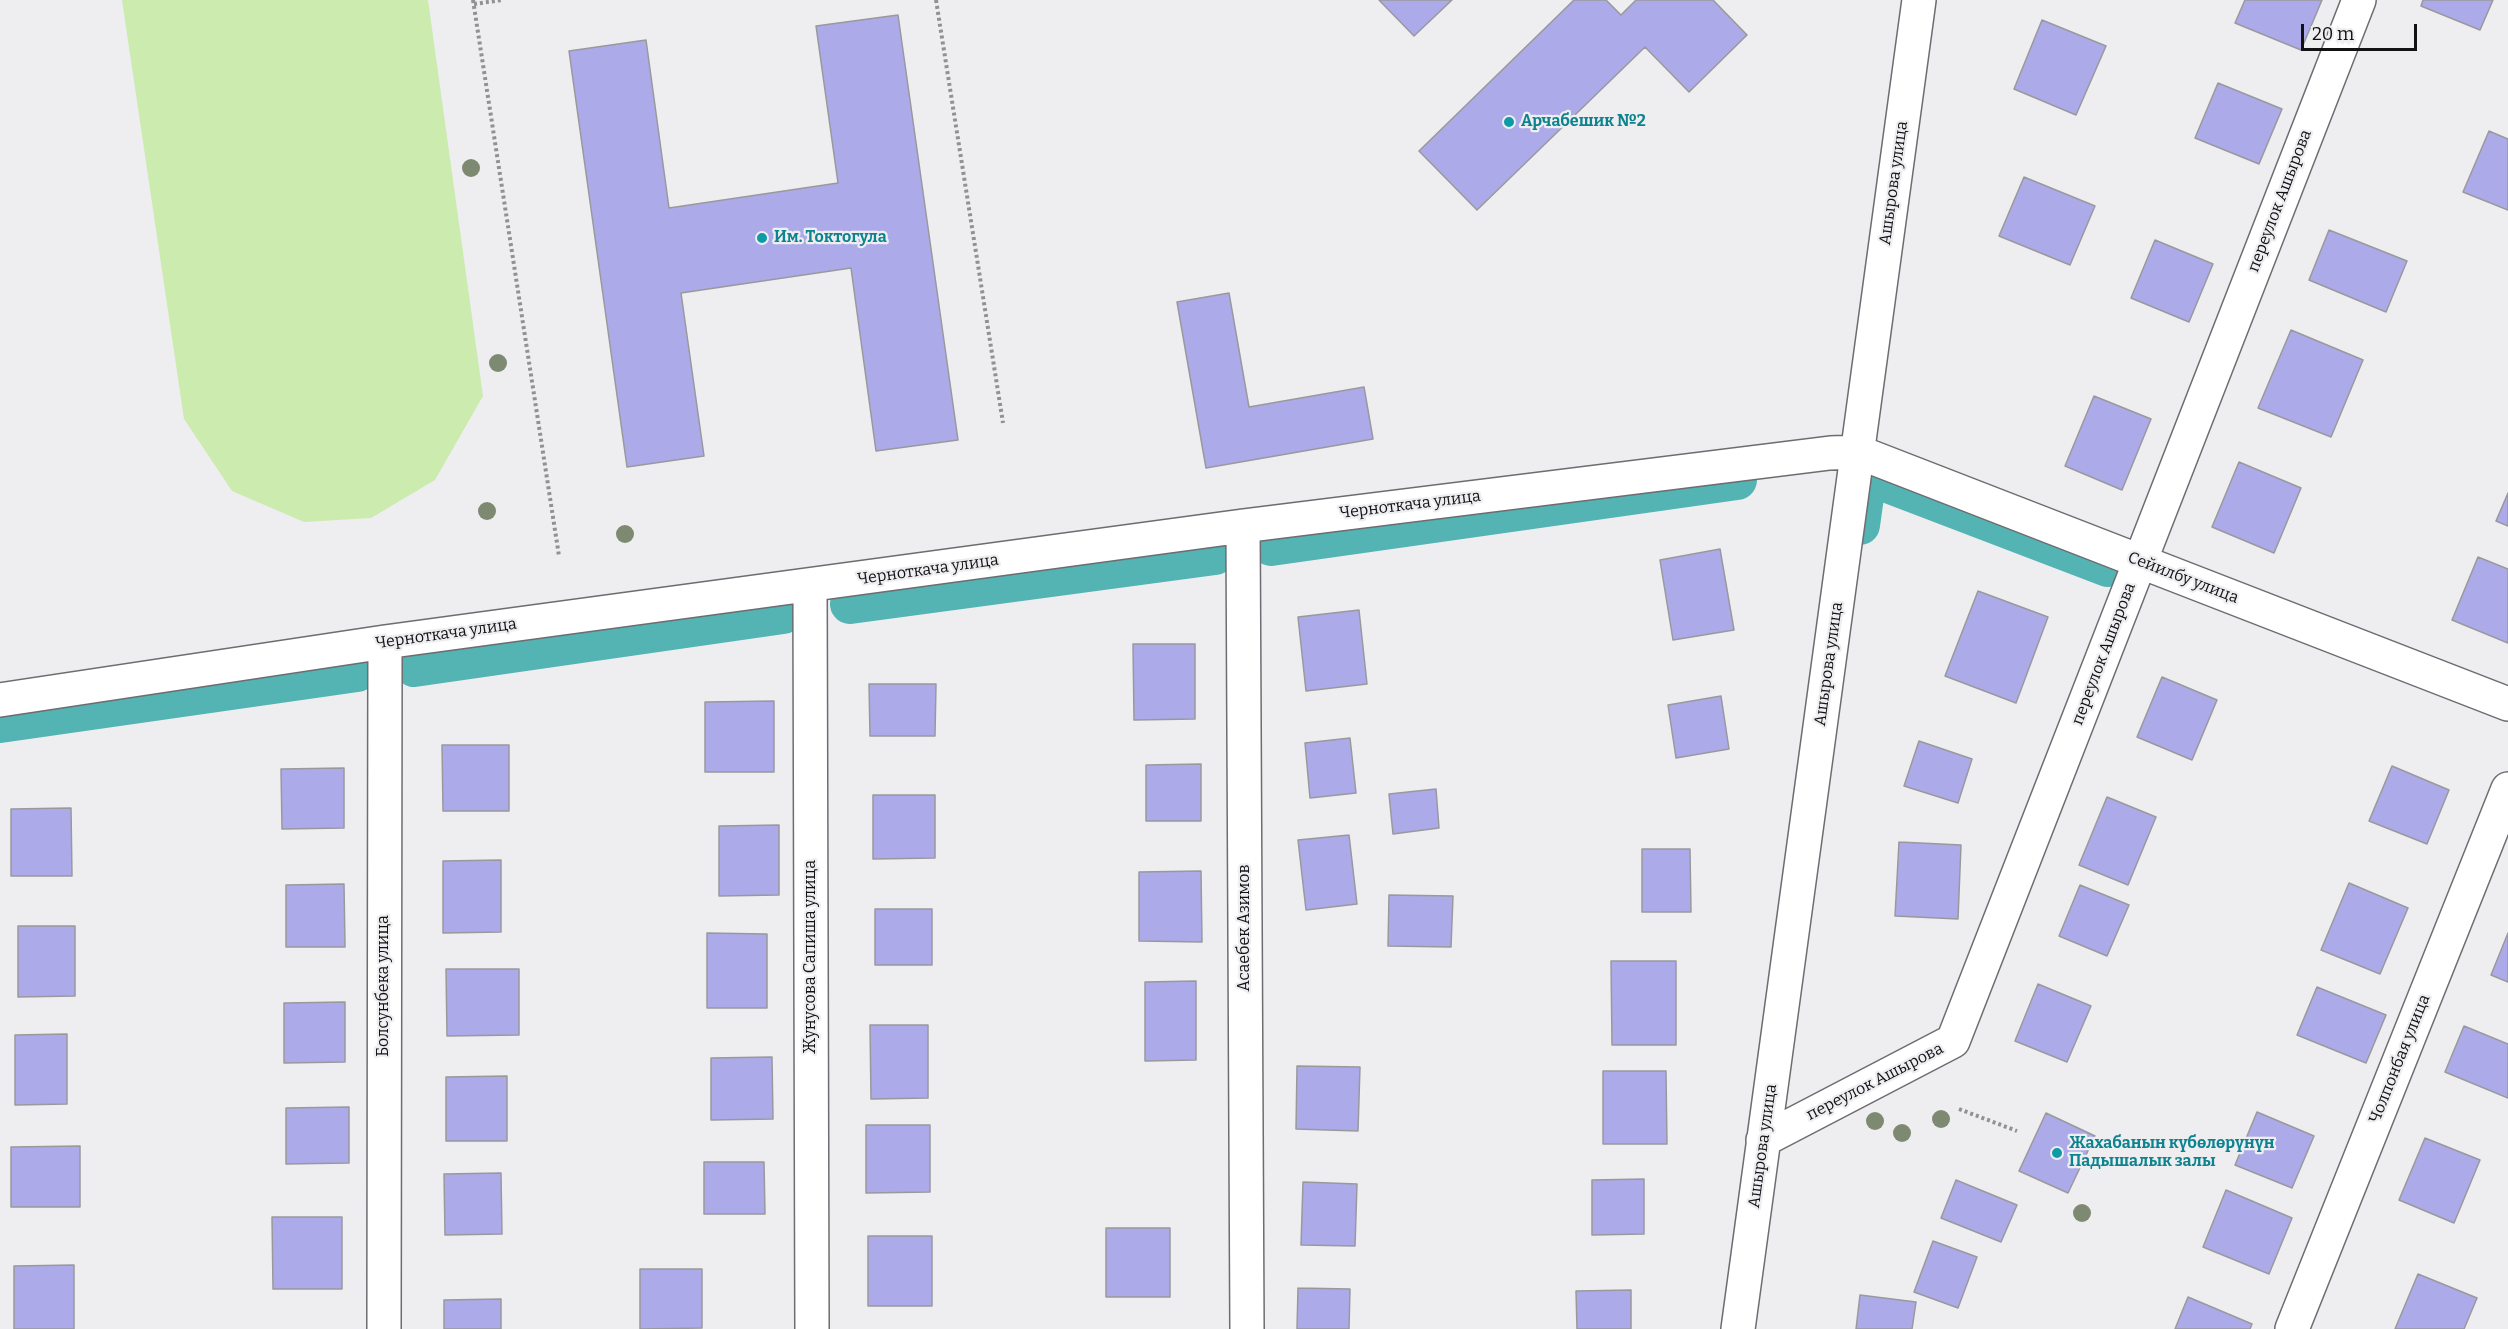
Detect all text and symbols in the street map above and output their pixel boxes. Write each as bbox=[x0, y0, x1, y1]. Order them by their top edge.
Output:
scale bar bbox=[2304, 12, 2420, 50]
text: 20 m bbox=[2312, 23, 2354, 45]
place label: Арчабешик №2 bbox=[1521, 112, 1646, 132]
marker: Арчабешик №2 bbox=[1502, 115, 1516, 129]
street label: Ашырова улица bbox=[1876, 120, 1912, 246]
street label: переулок Ашырова bbox=[2244, 127, 2316, 275]
place label: Им. Токтогула bbox=[774, 228, 887, 248]
marker: Им. Токтогула bbox=[755, 231, 769, 245]
street label: Черноткача улица bbox=[1338, 487, 1482, 523]
street label: Сейилбу улица bbox=[2125, 548, 2241, 608]
street label: Черноткача улица bbox=[856, 551, 1000, 589]
street label: переулок Ашырова bbox=[2068, 580, 2140, 728]
street label: Ашырова улица bbox=[1811, 601, 1847, 727]
street label: Черноткача улица bbox=[374, 615, 518, 653]
street label: Жунусова Сапиша улица bbox=[801, 860, 821, 1054]
street label: Асаебек Азимов bbox=[1235, 865, 1255, 991]
street label: Болсунбека улица bbox=[374, 915, 394, 1057]
street label: Чолпонбая улица bbox=[2365, 992, 2435, 1126]
street label: переулок Ашырова bbox=[1803, 1039, 1947, 1125]
street label: Ашырова улица bbox=[1745, 1083, 1781, 1209]
place label: Жахабанын күбөлөрүнүн Падышалык залы bbox=[2069, 1134, 2275, 1172]
marker: Жахабанын күбөлөрүнүн Падышалык залы bbox=[2050, 1146, 2064, 1160]

